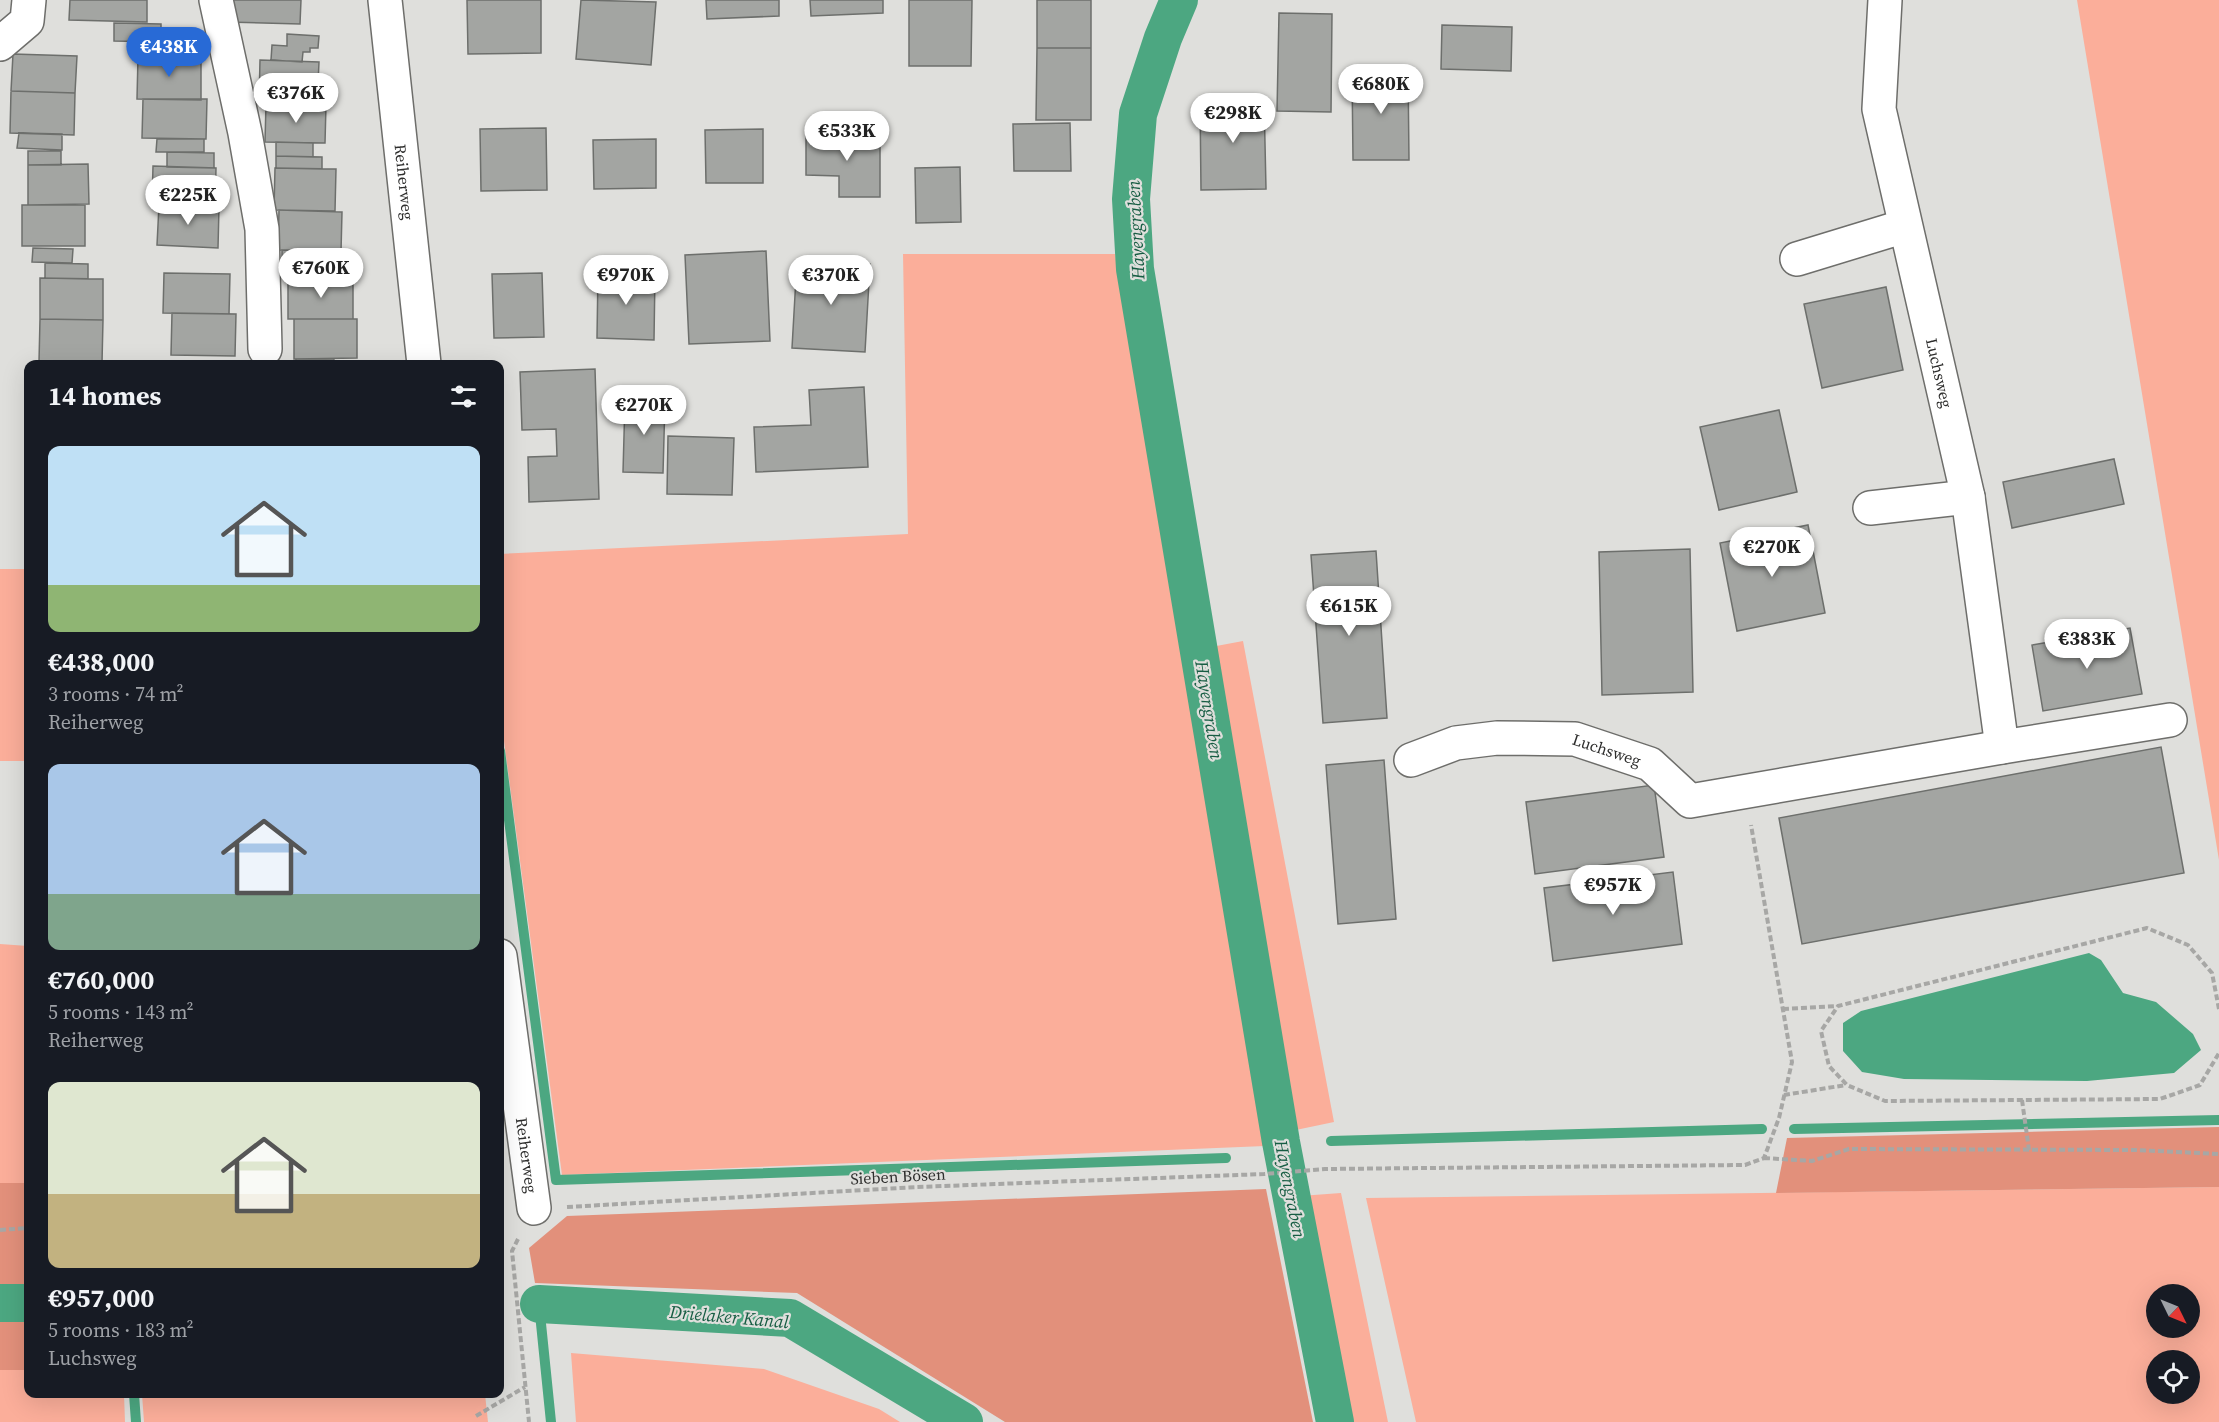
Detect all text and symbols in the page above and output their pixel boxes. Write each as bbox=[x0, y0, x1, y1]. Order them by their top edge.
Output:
pin: €438K bbox=[127, 27, 211, 78]
text: €438K bbox=[140, 32, 198, 60]
pin: €680K bbox=[1339, 64, 1423, 115]
text: €680K bbox=[1352, 69, 1410, 97]
pin: €376K bbox=[254, 73, 338, 124]
text: €376K bbox=[267, 78, 325, 106]
pin: €298K bbox=[1191, 93, 1275, 144]
text: €298K bbox=[1204, 98, 1262, 126]
pin: €533K bbox=[805, 111, 889, 162]
text: €533K bbox=[818, 116, 876, 144]
street label: Reiherweg bbox=[389, 143, 419, 221]
pin: €225K bbox=[146, 175, 230, 226]
text: €225K bbox=[159, 180, 217, 208]
water label: Hayengraben bbox=[1120, 180, 1151, 281]
pin: €760K bbox=[279, 248, 363, 299]
text: €760K bbox=[292, 253, 350, 281]
pin: €970K bbox=[584, 255, 668, 306]
pin: €370K bbox=[789, 255, 873, 306]
text: €970K bbox=[597, 260, 655, 288]
text: €370K bbox=[802, 260, 860, 288]
street label: Luchsweg bbox=[1921, 336, 1958, 410]
text: 14 homes bbox=[48, 378, 161, 414]
icon: filters bbox=[447, 380, 480, 413]
pin: €270K bbox=[602, 385, 686, 436]
text: €270K bbox=[615, 390, 673, 418]
icon: home bbox=[210, 485, 318, 593]
pin: €270K bbox=[1730, 527, 1814, 578]
text: €270K bbox=[1743, 532, 1801, 560]
pin: €615K bbox=[1307, 586, 1391, 637]
text: €615K bbox=[1320, 591, 1378, 619]
pin: €383K bbox=[2045, 619, 2129, 670]
text: €383K bbox=[2058, 624, 2116, 652]
text: €438,000 bbox=[48, 644, 154, 680]
water label: Hayengraben bbox=[1189, 658, 1230, 761]
text: 3 rooms · 74 m² bbox=[48, 680, 184, 708]
text: Reiherweg bbox=[48, 708, 143, 736]
street label: Luchsweg bbox=[1570, 728, 1644, 771]
icon: home bbox=[210, 803, 318, 911]
pin: €957K bbox=[1571, 865, 1655, 916]
text: €957K bbox=[1584, 870, 1642, 898]
text: €760,000 bbox=[48, 962, 154, 998]
text: 5 rooms · 143 m² bbox=[48, 998, 194, 1026]
text: Reiherweg bbox=[48, 1026, 143, 1054]
street label: Reiherweg bbox=[511, 1116, 543, 1194]
icon: home bbox=[210, 1121, 318, 1229]
water label: Hayengraben bbox=[1269, 1137, 1312, 1240]
street label: Sieben Bösen bbox=[850, 1163, 947, 1189]
text: €957,000 bbox=[48, 1280, 154, 1316]
north arrow bbox=[2146, 1284, 2200, 1338]
map controls bbox=[2146, 1284, 2200, 1404]
water label: Drielaker Kanal bbox=[667, 1299, 790, 1334]
text: 5 rooms · 183 m² bbox=[48, 1316, 194, 1344]
text: Luchsweg bbox=[48, 1344, 137, 1372]
button: locate bbox=[2146, 1350, 2200, 1404]

